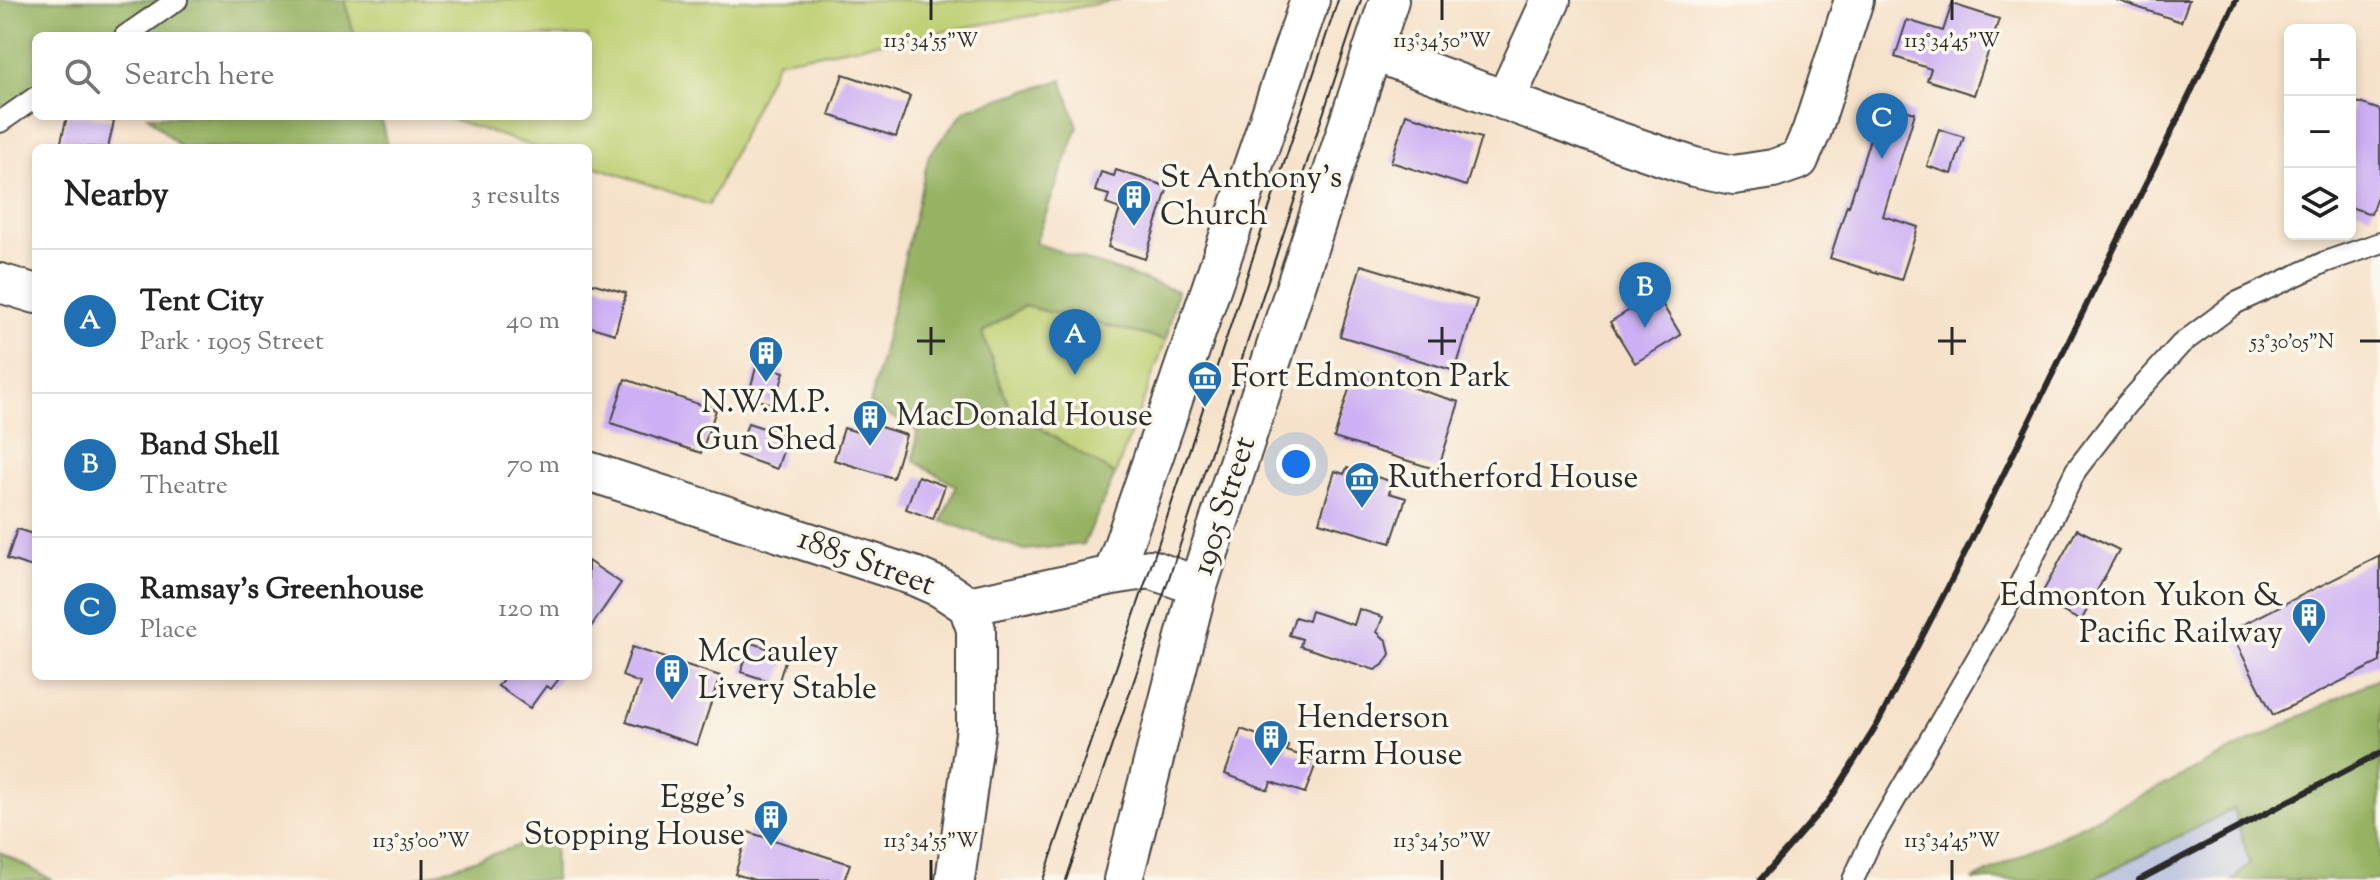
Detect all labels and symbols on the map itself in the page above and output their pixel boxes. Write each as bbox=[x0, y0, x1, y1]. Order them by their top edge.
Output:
text: 113°34'55"W bbox=[884, 28, 978, 57]
text: 113°34'50"W bbox=[1393, 28, 1491, 57]
text: 113°34'45"W bbox=[1904, 28, 2000, 57]
pin: C bbox=[1856, 93, 1908, 159]
place label: St Anthony's Church bbox=[1160, 156, 1342, 239]
building icon: St Anthony's Church bbox=[1115, 178, 1153, 228]
pin: B bbox=[1619, 262, 1671, 328]
pin: A bbox=[1049, 309, 1101, 375]
text: 53°30'05"N bbox=[2249, 329, 2334, 358]
building icon: N.W.M.P. Gun Shed bbox=[747, 334, 785, 384]
place label: Fort Edmonton Park bbox=[1231, 355, 1511, 401]
museum icon: Fort Edmonton Park bbox=[1186, 359, 1224, 409]
place label: N.W.M.P. Gun Shed bbox=[696, 381, 836, 464]
place label: MacDonald House bbox=[896, 394, 1153, 440]
building icon: MacDonald House bbox=[851, 398, 889, 448]
street label: 1905 Street bbox=[1181, 431, 1269, 581]
your location bbox=[1276, 444, 1316, 484]
place label: Rutherford House bbox=[1388, 456, 1638, 502]
museum icon: Rutherford House bbox=[1343, 460, 1381, 510]
street label: 1885 Street bbox=[791, 517, 941, 609]
place label: Edmonton Yukon & Pacific Railway bbox=[2000, 574, 2284, 657]
building icon: Edmonton Yukon & Pacific Railway bbox=[2290, 596, 2328, 646]
place label: McCauley Livery Stable bbox=[698, 630, 877, 713]
building icon: McCauley Livery Stable bbox=[653, 652, 691, 702]
place label: Henderson Farm House bbox=[1297, 696, 1463, 779]
building icon: Henderson Farm House bbox=[1252, 718, 1290, 768]
place label: Egge's Stopping House bbox=[524, 776, 745, 859]
building icon: Egge's Stopping House bbox=[752, 798, 790, 848]
text: 113°35'00"W bbox=[372, 828, 470, 857]
text: 113°34'55"W bbox=[884, 828, 978, 857]
text: 113°34'50"W bbox=[1393, 828, 1491, 857]
text: 113°34'45"W bbox=[1904, 828, 2000, 857]

